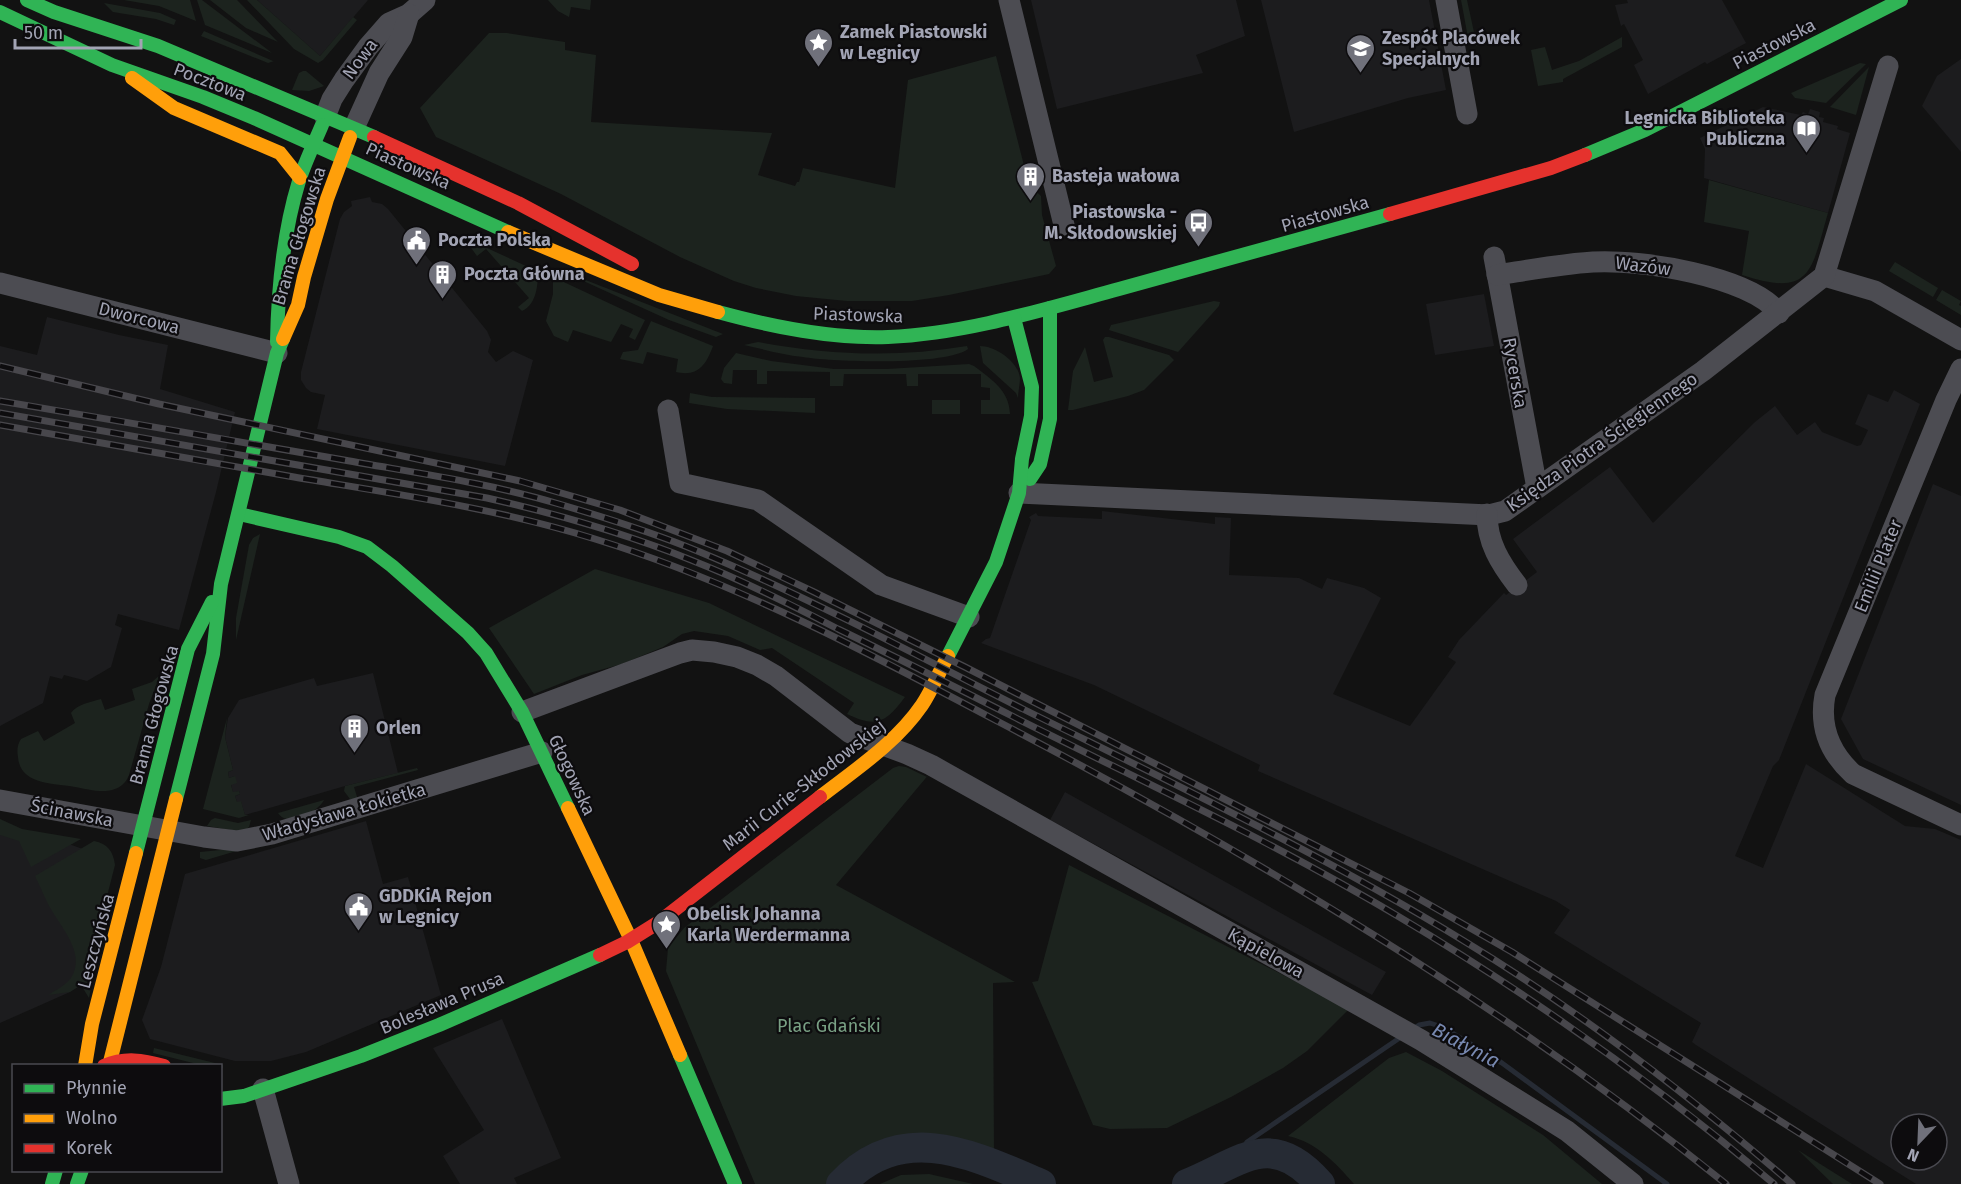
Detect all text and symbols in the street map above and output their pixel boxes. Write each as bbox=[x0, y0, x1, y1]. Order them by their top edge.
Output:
scale bar bbox=[15, 12, 141, 50]
street label: Piastowska bbox=[1729, 14, 1819, 74]
place label: Zamek Piastowski w Legnicy bbox=[840, 21, 987, 64]
text: 50 m bbox=[24, 22, 63, 44]
place icon: Zamek Piastowski w Legnicy bbox=[803, 26, 835, 68]
place label: Zespół Placówek Specjalnych bbox=[1382, 27, 1521, 70]
school or university icon: Zespół Placówek Specjalnych bbox=[1345, 32, 1377, 74]
street label: Nowa bbox=[338, 34, 382, 84]
street label: Pocztowa bbox=[171, 58, 249, 106]
place label: Legnicka Biblioteka Publiczna bbox=[1625, 107, 1785, 150]
library icon: Legnicka Biblioteka Publiczna bbox=[1790, 112, 1822, 154]
street label: Piastowska bbox=[362, 138, 454, 194]
building icon: Basteja wałowa bbox=[1015, 160, 1047, 202]
street label: Brama Głogowska bbox=[267, 164, 331, 308]
place label: Basteja wałowa bbox=[1052, 165, 1180, 187]
street label: Piastowska bbox=[1279, 191, 1371, 237]
place label: Piastowska - M. Skłodowskiej bbox=[1044, 201, 1177, 244]
bus stop icon: Piastowska - M. Skłodowskiej bbox=[1182, 206, 1214, 248]
public building icon: Poczta Polska bbox=[401, 224, 433, 266]
place label: Poczta Polska bbox=[438, 229, 551, 251]
street label: Wazów bbox=[1614, 252, 1672, 280]
building icon: Poczta Główna bbox=[427, 258, 459, 300]
place label: Poczta Główna bbox=[464, 263, 585, 285]
street label: Dworcowa bbox=[96, 297, 182, 339]
street label: Piastowska bbox=[812, 302, 904, 328]
street label: Rycerska bbox=[1498, 336, 1532, 410]
street label: Księdza Piotra Ściegiennego bbox=[1502, 368, 1702, 516]
street label: Emilii Plater bbox=[1849, 516, 1907, 616]
street label: Brama Głogowska bbox=[125, 643, 183, 787]
building icon: Orlen bbox=[339, 712, 371, 754]
street label: Marii Curie-Skłodowskiej bbox=[718, 715, 890, 855]
place label: Orlen bbox=[376, 717, 421, 739]
street label: Głogowska bbox=[544, 731, 600, 819]
street label: Władysława Łokietka bbox=[260, 778, 428, 846]
street label: Ścinawska bbox=[29, 794, 115, 832]
place label: GDDKiA Rejon w Legnicy bbox=[379, 885, 492, 928]
public building icon: GDDKiA Rejon w Legnicy bbox=[342, 890, 374, 932]
street label: Leszczyńska bbox=[73, 891, 119, 991]
place label: Obelisk Johanna Karla Werdermanna bbox=[687, 903, 850, 946]
place icon: Obelisk Johanna Karla Werdermanna bbox=[650, 908, 682, 950]
street label: Kąpielowa bbox=[1224, 923, 1308, 983]
street label: Bolesława Prusa bbox=[377, 967, 507, 1039]
park label: Plac Gdański bbox=[777, 1015, 881, 1037]
water label: Białynia bbox=[1428, 1017, 1504, 1073]
legend bbox=[12, 1064, 222, 1172]
text: Płynnie bbox=[66, 1077, 127, 1099]
text: Wolno bbox=[66, 1107, 118, 1129]
north arrow bbox=[1889, 1112, 1949, 1172]
text: Korek bbox=[66, 1137, 113, 1159]
text: N bbox=[1905, 1145, 1922, 1166]

